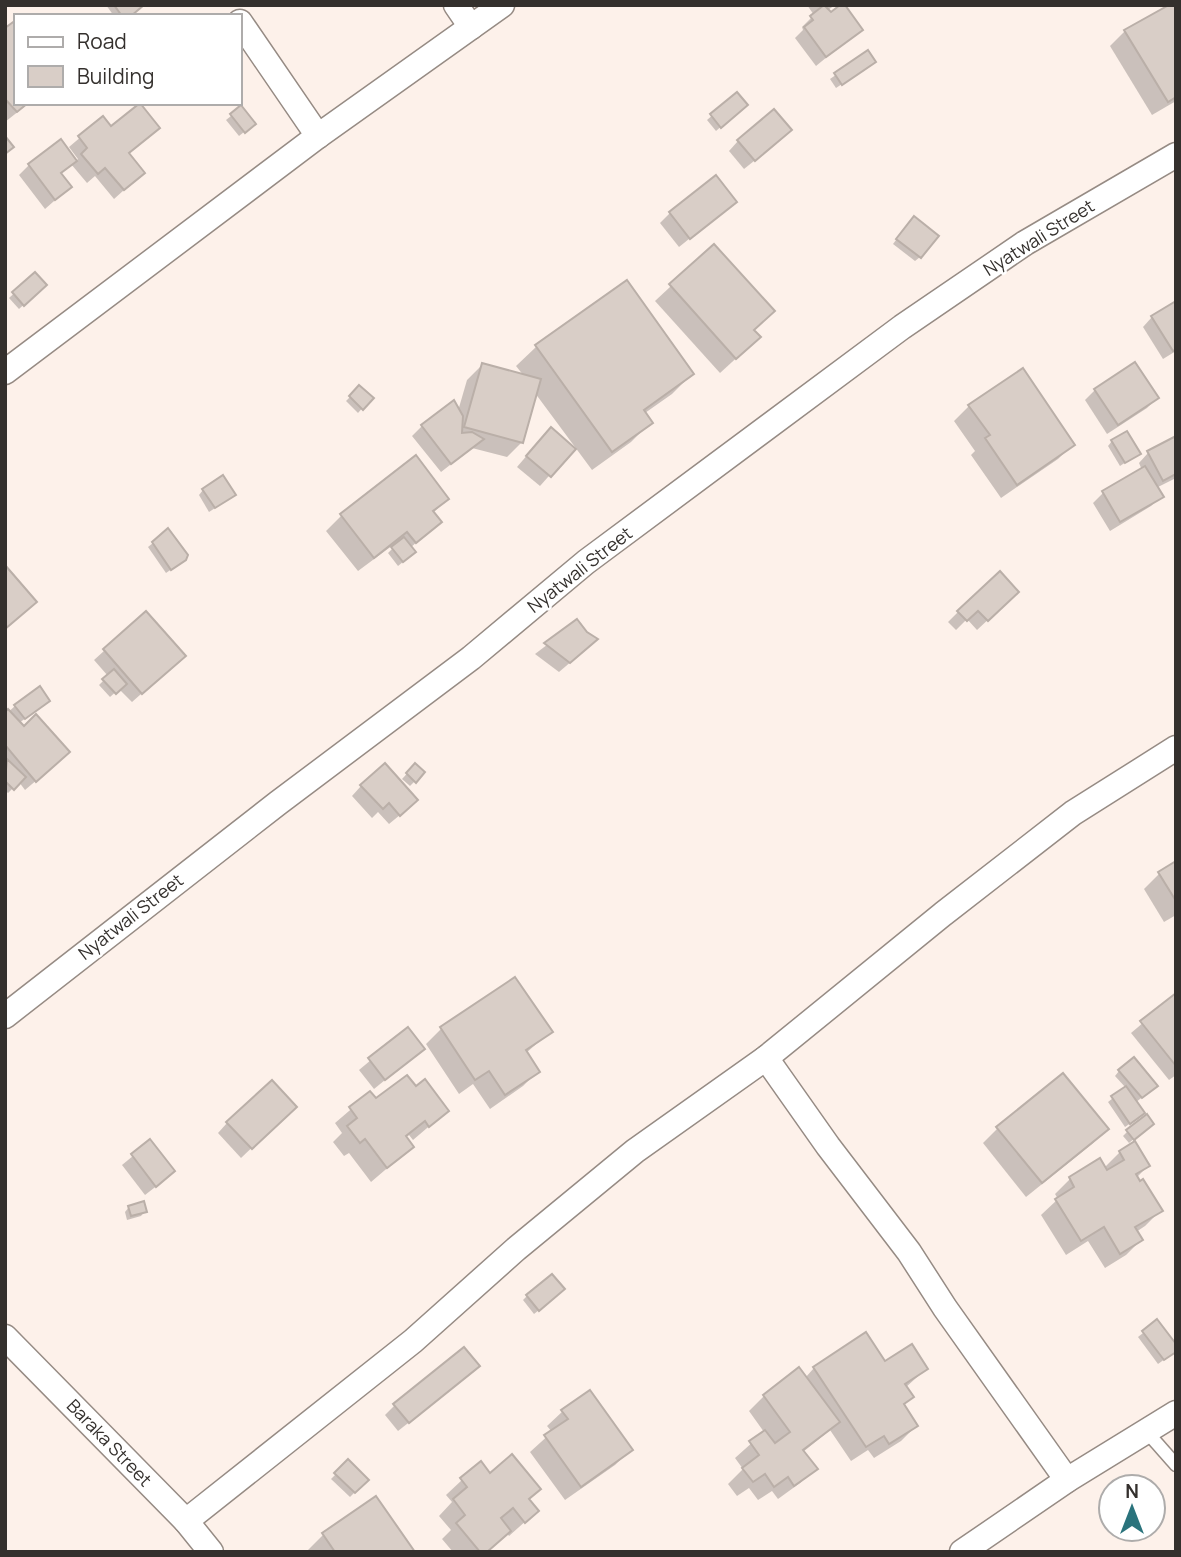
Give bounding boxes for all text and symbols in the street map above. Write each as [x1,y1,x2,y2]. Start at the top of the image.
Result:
legend [14,14,242,105]
text: Road [77,27,127,55]
text: Building [77,62,154,90]
street label: Nyatwali Street [978,193,1099,281]
street label: Nyatwali Street [522,521,637,618]
street label: Nyatwali Street [73,868,188,965]
street label: Baraka Street [62,1393,157,1491]
north arrow [1097,1473,1167,1543]
text: N [1125,1478,1139,1504]

